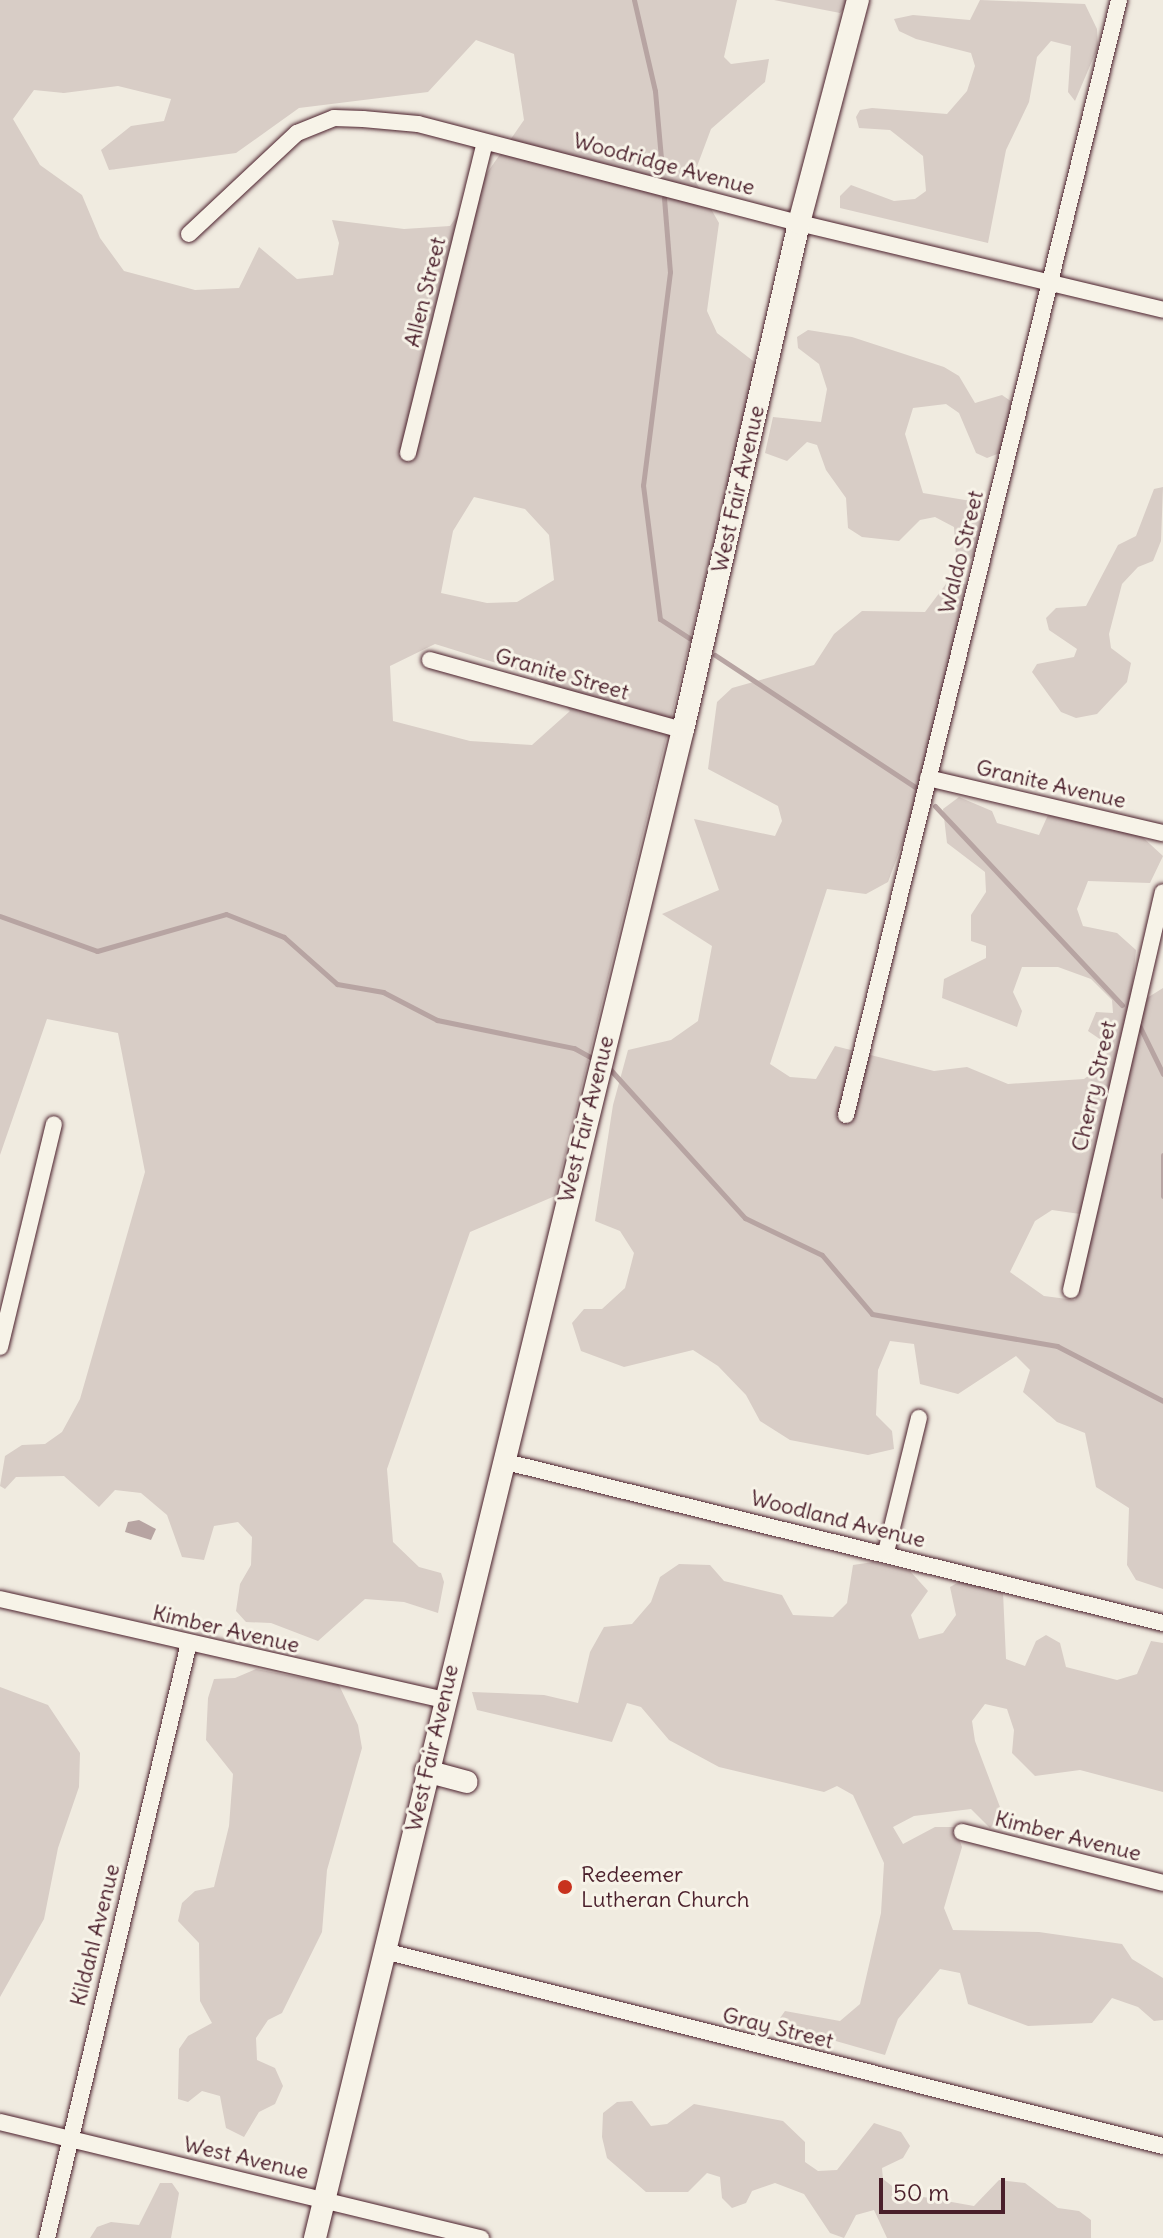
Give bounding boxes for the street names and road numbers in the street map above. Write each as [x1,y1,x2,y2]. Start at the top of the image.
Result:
street label: Woodridge Avenue [570,127,758,201]
street label: Allen Street [399,234,451,350]
street label: West Fair Avenue [706,403,770,575]
street label: Waldo Street [933,488,989,616]
street label: Granite Street [492,642,632,706]
street label: Granite Avenue [974,754,1128,814]
street label: Cherry Street [1066,1018,1122,1154]
street label: West Fair Avenue [553,1033,619,1205]
street label: Woodland Avenue [748,1485,928,1553]
street label: Kimber Avenue [150,1599,302,1659]
street label: West Fair Avenue [400,1662,464,1834]
street label: Kimber Avenue [992,1805,1144,1867]
street label: Kildahl Avenue [65,1861,125,2009]
street label: Gray Street [720,2001,836,2055]
street label: West Avenue [181,2131,311,2185]

